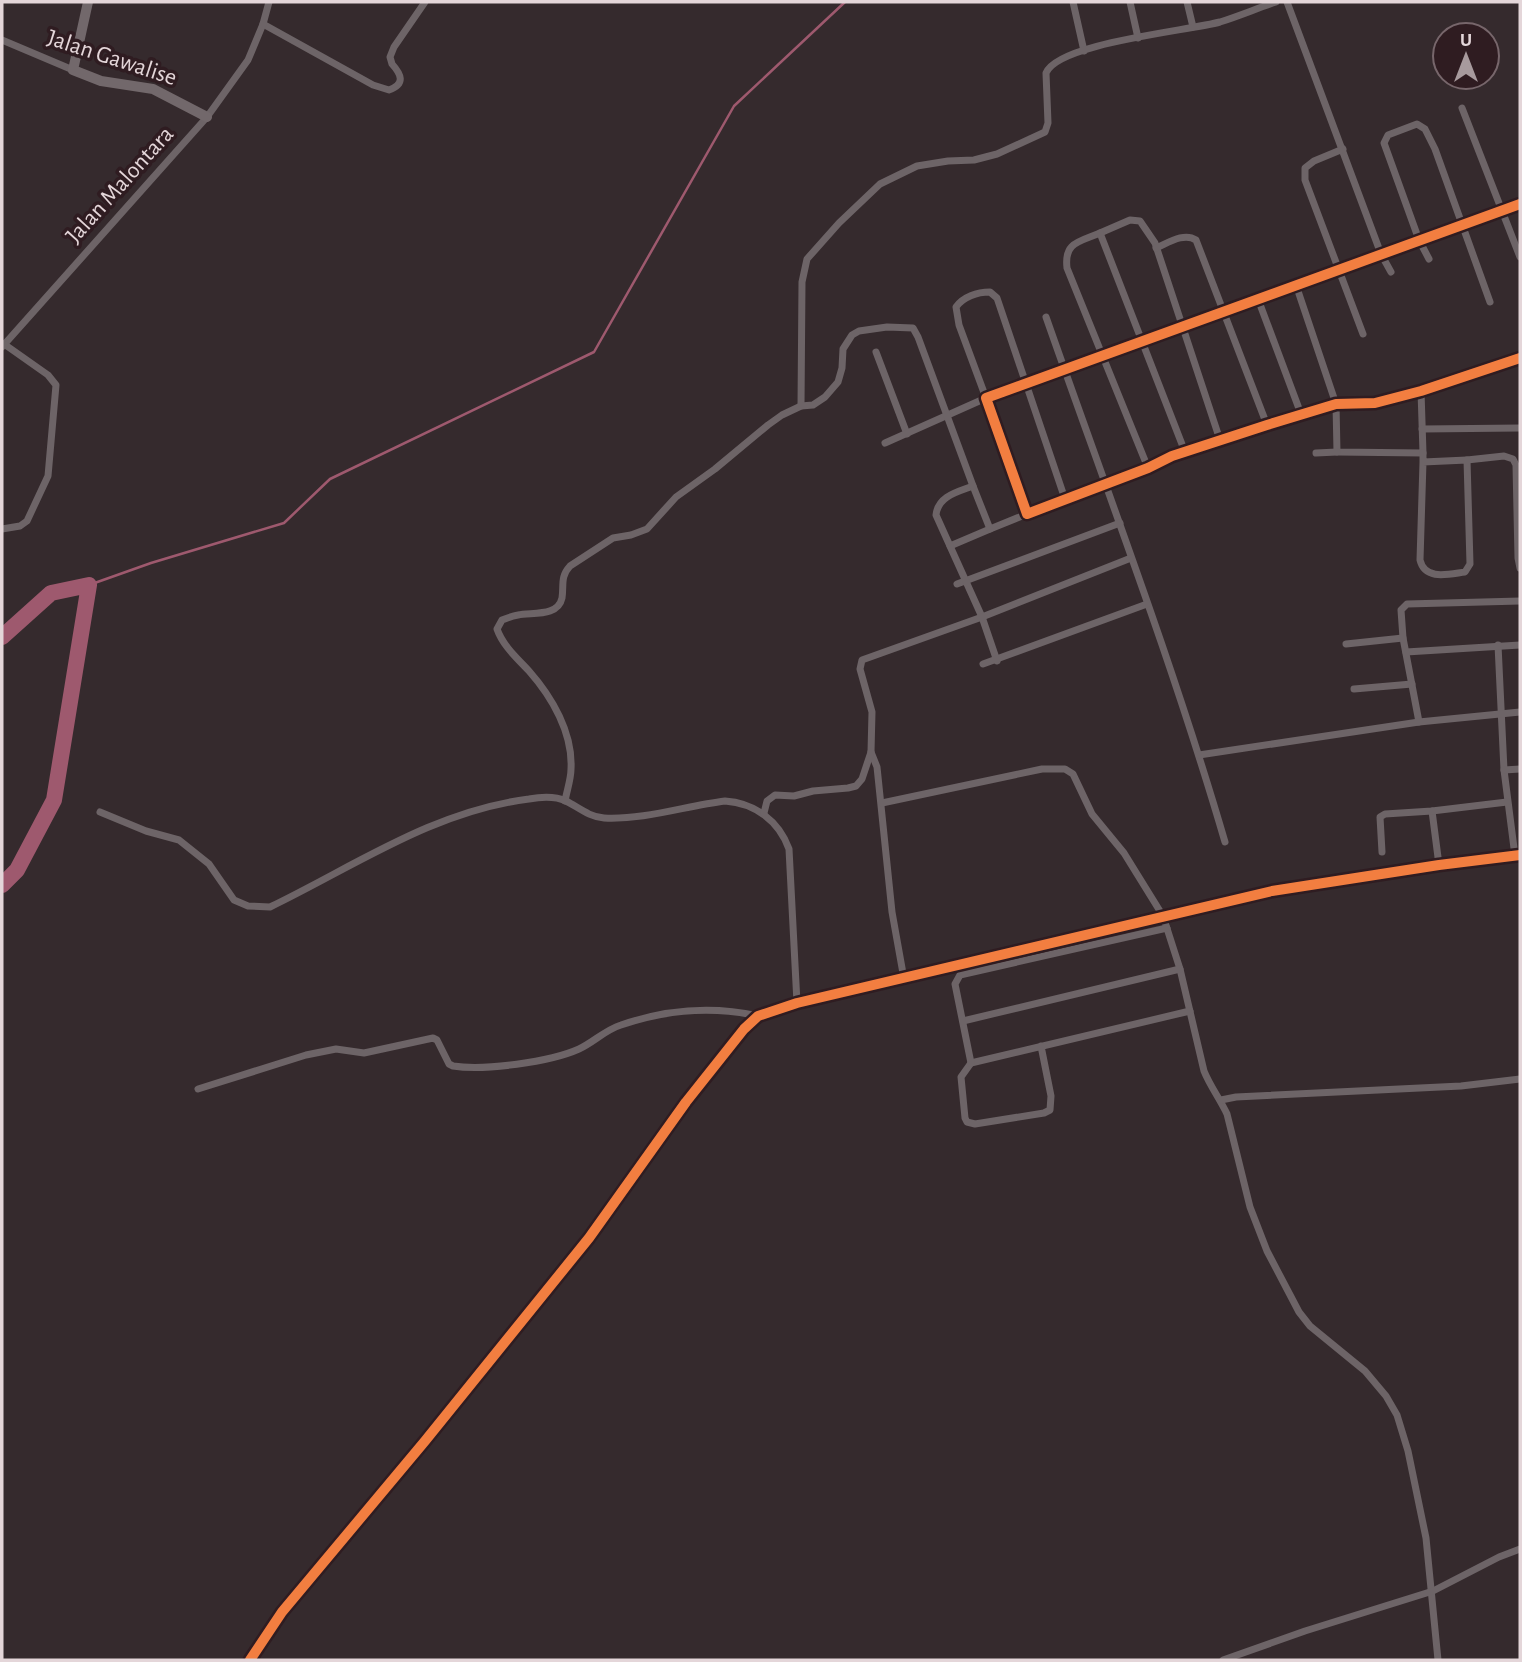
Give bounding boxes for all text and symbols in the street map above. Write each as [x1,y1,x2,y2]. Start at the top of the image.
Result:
north arrow [1431,21,1501,91]
street label: Jalan Gawalise [44,26,180,90]
text: U [1460,31,1472,50]
street label: Jalan Malontara [62,122,178,248]

